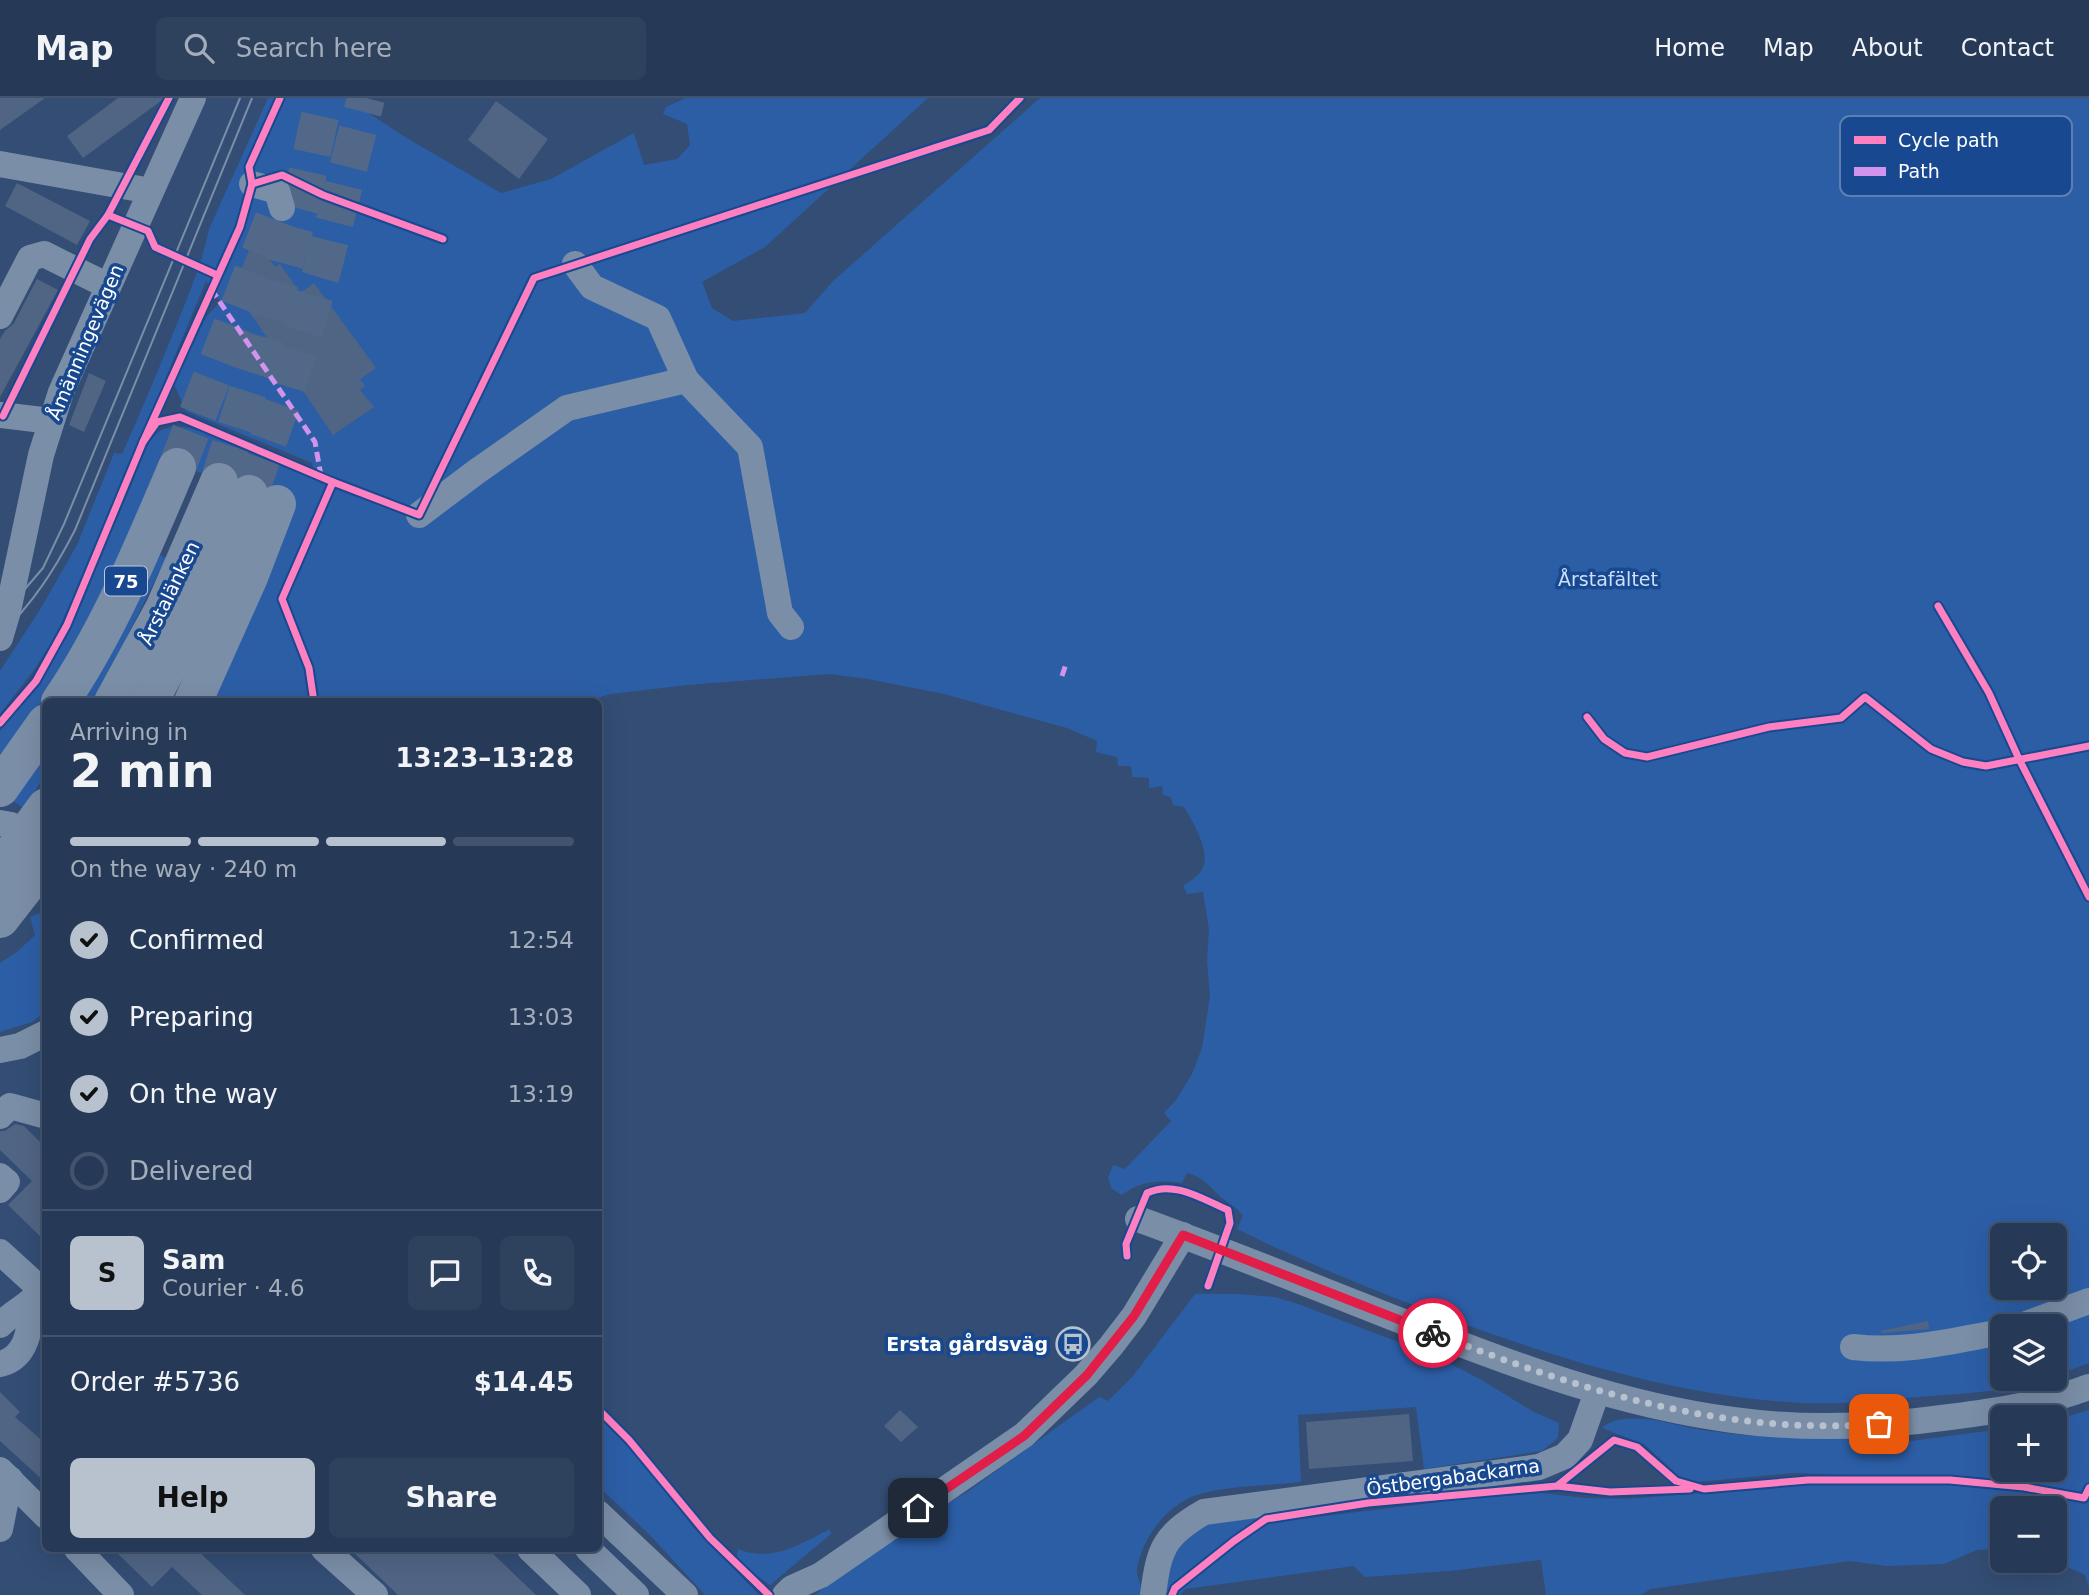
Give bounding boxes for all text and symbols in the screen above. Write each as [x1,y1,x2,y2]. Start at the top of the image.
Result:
search box [156,17,646,80]
text: Map [35,29,114,68]
icon: search [180,29,218,67]
text: Search here [236,33,392,63]
text: Home [1654,34,1725,62]
text: Map [1763,34,1814,62]
text: About [1852,34,1923,62]
text: Contact [1961,34,2054,62]
legend [1840,116,2072,196]
text: Cycle path [1898,129,1999,151]
text: Path [1898,160,1940,182]
street label: Åmänningevägen [42,261,128,423]
street label: Årstalänken [134,537,204,649]
road number: 75 [105,566,147,596]
park label: Årstafältet [1558,568,1658,590]
text: Arriving in [70,719,188,745]
text: 13:23–13:28 [395,743,574,773]
text: 2 min [70,744,214,798]
text: On the way · 240 m [70,856,297,882]
icon: check [70,921,108,959]
text: Confirmed [129,925,264,955]
text: 12:54 [508,927,574,953]
icon: check [70,998,108,1036]
text: Preparing [129,1002,254,1032]
text: 13:03 [508,1004,574,1030]
icon: check [70,1075,108,1113]
text: On the way [129,1079,278,1109]
text: 13:19 [508,1081,574,1107]
text: Delivered [129,1156,253,1186]
map controls [1990,1223,2067,1573]
button: locate [1990,1223,2067,1300]
button: chat [408,1236,482,1310]
button: phone [500,1236,574,1310]
text: Sam [162,1245,225,1275]
text: S [98,1258,116,1288]
text: Courier · 4.6 [162,1275,305,1301]
courier [1398,1298,1468,1368]
icon: bike [1414,1314,1452,1352]
button: layers [1990,1314,2067,1391]
bus stop icon: Ersta gårdsväg [1054,1325,1092,1363]
place label: Ersta gårdsväg [886,1332,1048,1355]
text: Order #5736 [70,1367,240,1397]
text: $14.45 [474,1367,574,1397]
pin [1849,1394,1909,1454]
icon: bag [1860,1405,1898,1443]
button: + [1990,1405,2067,1482]
street label: Östbergabackarna [1365,1454,1541,1500]
button: Help [70,1458,315,1538]
button: Share [329,1458,574,1538]
pin [888,1478,948,1538]
icon: home [899,1489,937,1527]
button: − [1990,1496,2067,1573]

